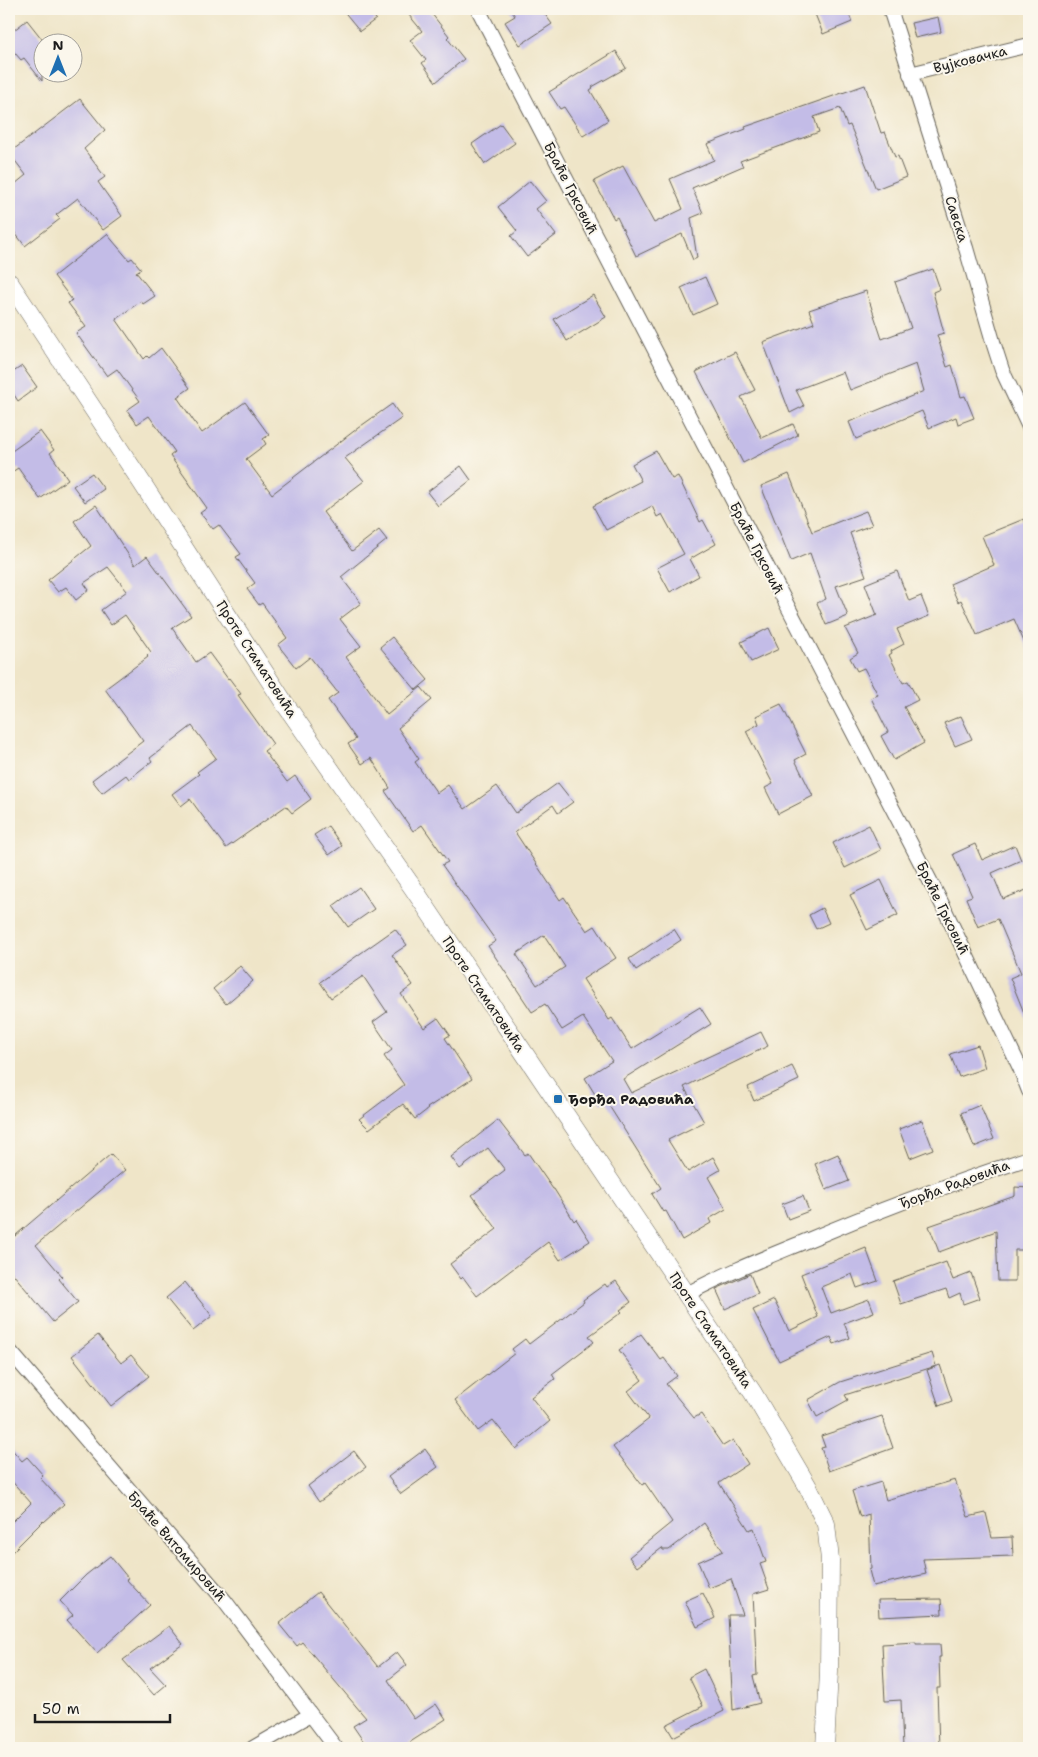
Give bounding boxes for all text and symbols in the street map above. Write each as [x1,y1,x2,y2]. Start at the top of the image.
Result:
north arrow [32,32,82,82]
text: N [52,36,64,54]
street label: Вујковачка [931,41,1009,77]
street label: Браће Грковић [540,139,602,237]
street label: Савска [941,194,973,245]
street label: Браће Грковић [726,499,788,597]
street label: Проте Стаматовића [212,597,302,721]
street label: Браће Грковић [913,858,973,958]
street label: Проте Стаматовића [438,933,530,1056]
place label: Ђорђа Радовића [568,1090,694,1108]
marker: Ђорђа Радовића [552,1093,564,1105]
street label: Ђорђа Радовића [896,1156,1012,1212]
street label: Проте Стаматовића [665,1269,757,1392]
street label: Браће Витомировић [124,1487,230,1605]
scale bar [35,1692,170,1724]
text: 50 m [42,1699,80,1719]

